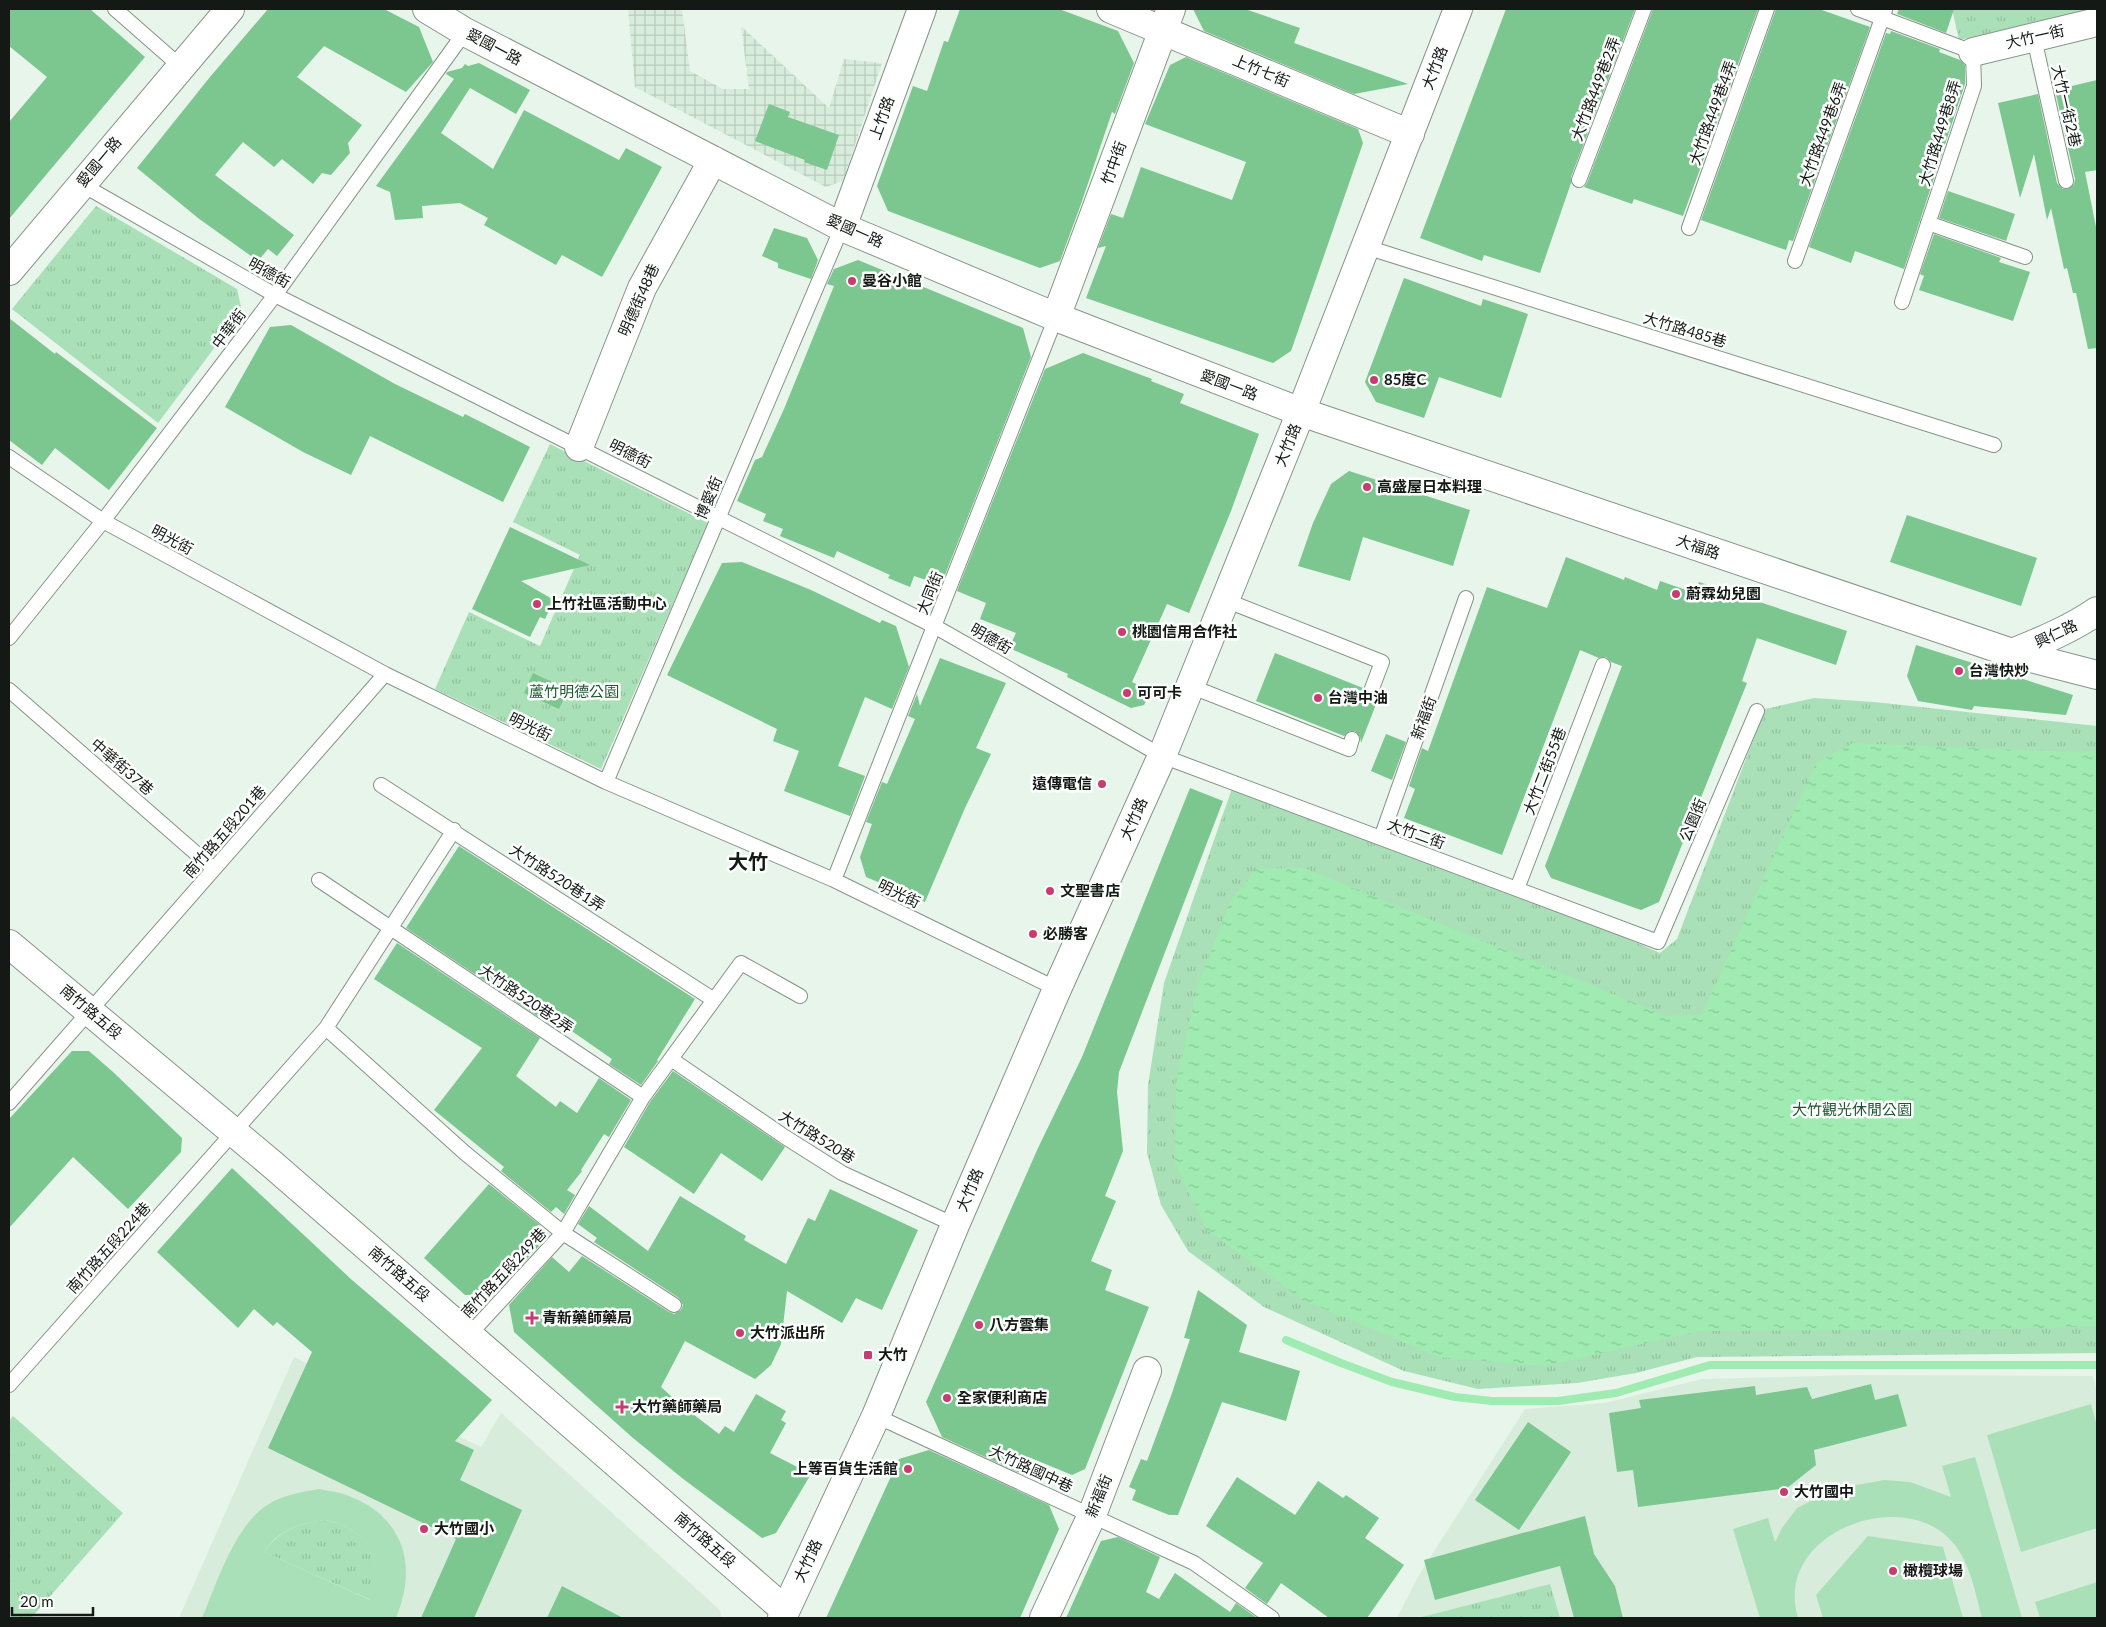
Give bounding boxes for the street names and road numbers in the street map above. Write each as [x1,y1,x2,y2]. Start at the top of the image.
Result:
street label: 大竹一街 [2004,21,2066,52]
street label: 愛國一路 [464,24,525,68]
street label: 大竹路449巷2弄 [1567,34,1623,143]
street label: 大竹路 [1418,43,1451,92]
street label: 上竹七街 [1230,50,1293,90]
street label: 大竹路449巷4弄 [1685,58,1739,167]
street label: 大竹一街2巷 [2049,63,2085,149]
street label: 大竹路449巷8弄 [1914,78,1964,188]
street label: 大竹路449巷6弄 [1795,79,1849,188]
street label: 上竹路 [865,93,897,142]
street label: 愛國一路 [72,133,124,190]
street label: 竹中街 [1097,138,1129,187]
street label: 愛國一路 [824,210,886,251]
street label: 明德街 [245,253,294,291]
street label: 明德街48巷 [614,261,662,339]
street label: 中華街 [207,305,249,352]
street label: 大竹路485巷 [1641,308,1729,350]
street label: 愛國一路 [1198,365,1261,403]
street label: 大竹路 [1270,420,1304,469]
street label: 明德街 [606,435,655,471]
street label: 博愛街 [691,473,725,522]
street label: 明光街 [148,521,197,558]
street label: 大福路 [1674,530,1723,562]
street label: 大同街 [912,568,946,617]
street label: 興仁路 [2031,615,2080,651]
street label: 明德街 [968,619,1015,657]
street label: 新福街 [1407,693,1439,742]
street label: 明光街 [506,708,555,744]
street label: 大竹二街55巷 [1519,724,1569,817]
street label: 中華街37巷 [88,734,158,798]
street label: 南竹路五段201巷 [179,782,269,881]
street label: 大竹路 [1116,794,1150,843]
street label: 公園街 [1675,795,1709,844]
street label: 大竹二街 [1385,814,1448,852]
street label: 大竹路520巷1弄 [507,840,608,915]
street label: 明光街 [875,875,924,911]
street label: 大竹路520巷2弄 [476,960,577,1036]
street label: 南竹路五段 [57,980,126,1042]
street label: 大竹路520巷 [776,1106,859,1167]
street label: 大竹路 [952,1165,986,1214]
street label: 南竹路五段224巷 [63,1198,154,1296]
street label: 南竹路五段249巷 [457,1224,549,1321]
street label: 南竹路五段 [365,1242,434,1305]
street label: 大竹路國中巷 [987,1441,1076,1495]
street label: 新福街 [1081,1471,1115,1520]
street label: 南竹路五段 [671,1508,740,1571]
street label: 大竹路 [789,1536,825,1585]

